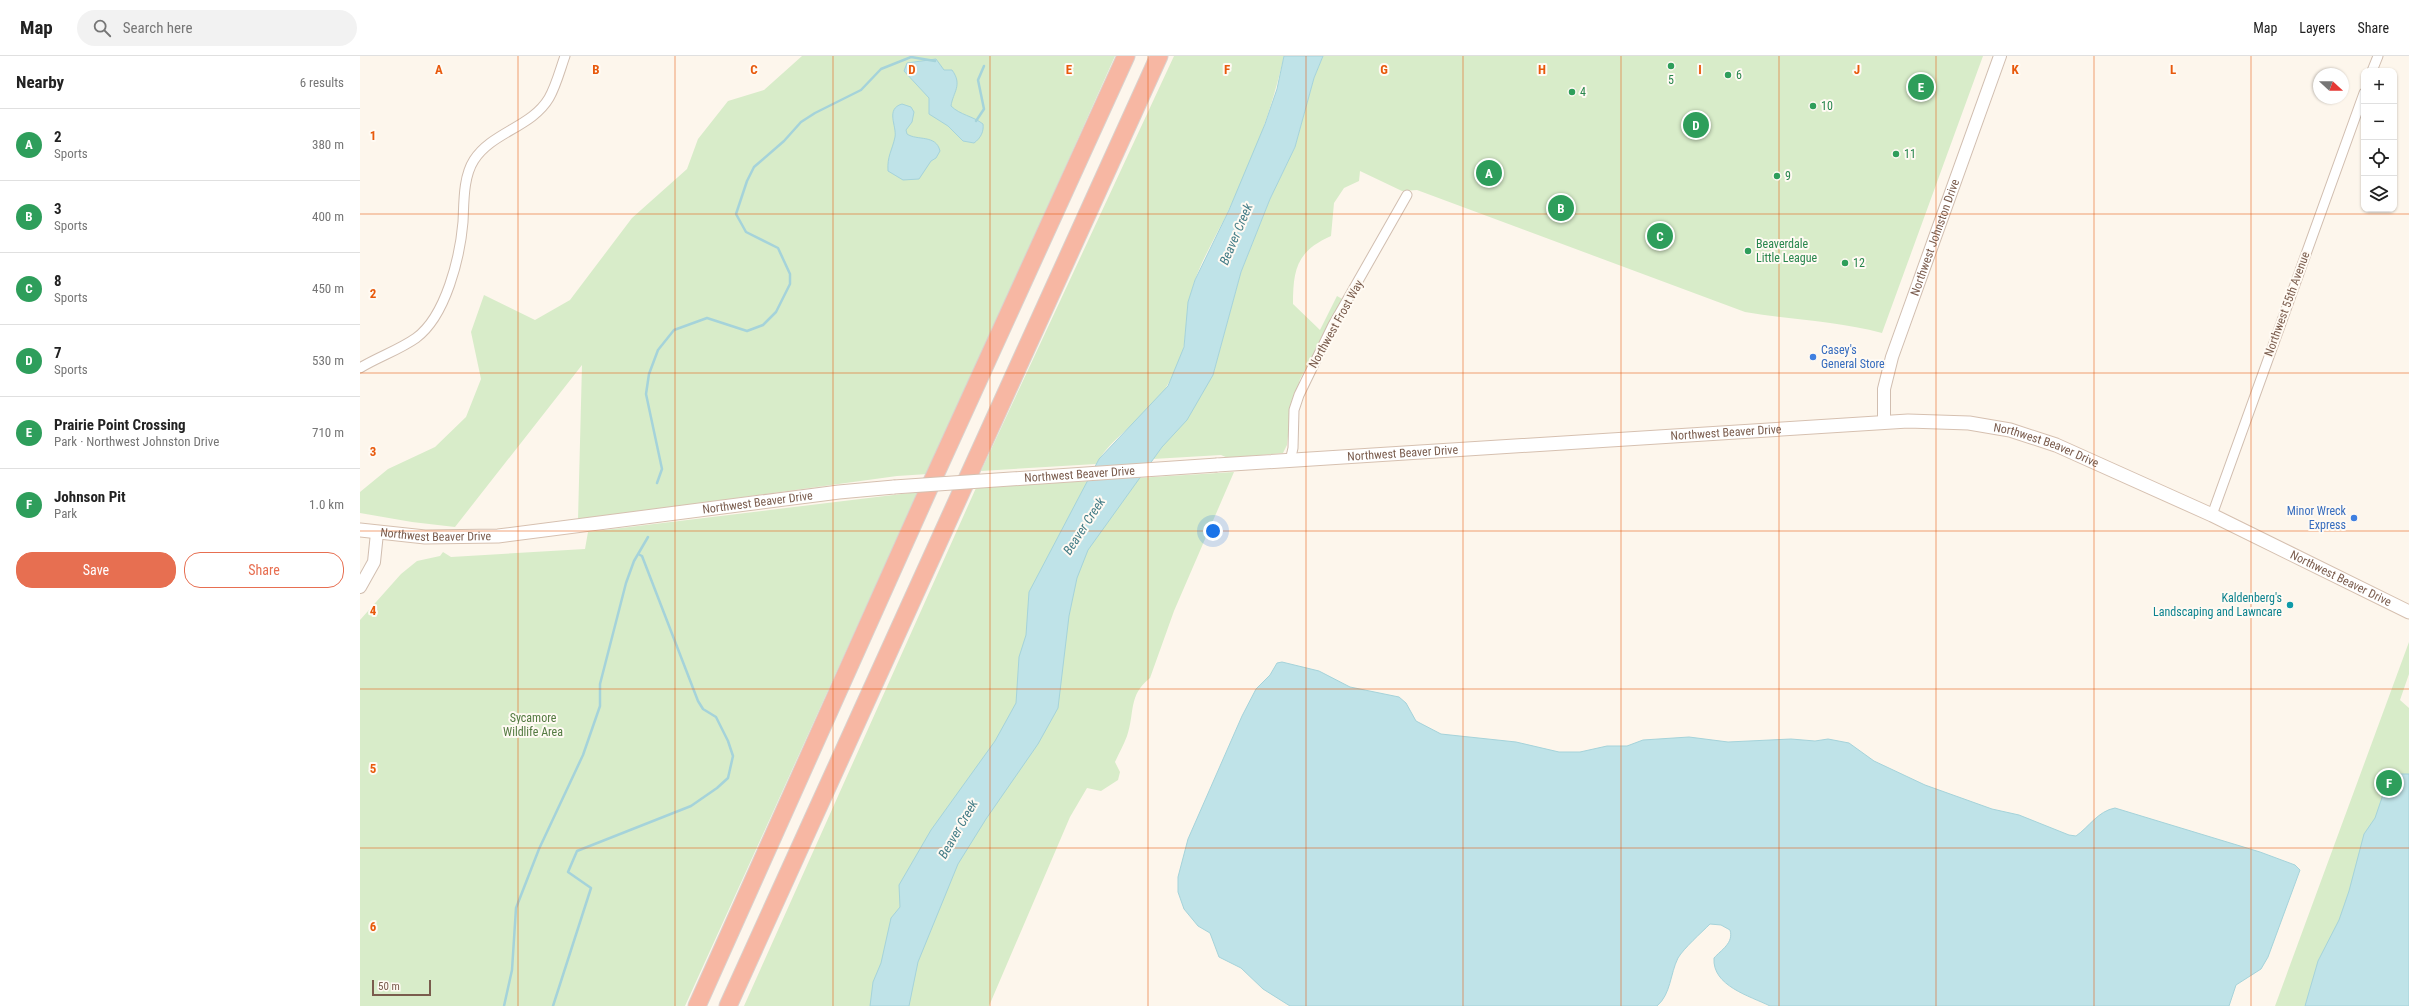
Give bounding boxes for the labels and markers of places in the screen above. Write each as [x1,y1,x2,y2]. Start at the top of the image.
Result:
marker: 5 [1666,61,1676,71]
place label: 6 [1736,68,1742,82]
marker: 6 [1723,70,1733,80]
pin: E [1908,72,1934,102]
place label: 5 [1668,73,1674,87]
place label: 4 [1580,85,1586,99]
marker: 4 [1567,87,1577,97]
place label: 10 [1821,99,1833,113]
marker: 10 [1808,101,1818,111]
pin: D [1683,110,1709,140]
place label: 11 [1904,147,1916,161]
marker: 11 [1891,149,1901,159]
pin: A [1476,158,1502,188]
place label: 9 [1785,169,1791,183]
marker: 9 [1772,171,1782,181]
pin: B [1548,193,1574,223]
pin: C [1647,221,1673,251]
place label: Beaverdale Little League [1756,237,1817,265]
marker: Beaverdale Little League [1743,246,1753,256]
place label: 12 [1853,256,1865,270]
marker: 12 [1840,258,1850,268]
place label: Casey's General Store [1821,343,1885,371]
marker: Casey's General Store [1808,352,1818,362]
place label: Minor Wreck Express [2287,504,2347,532]
marker: Minor Wreck Express [2349,513,2359,523]
place label: Kaldenberg's Landscaping and Lawncare [2153,591,2282,619]
marker: Kaldenberg's Landscaping and Lawncare [2285,600,2295,610]
pin: F [2376,768,2402,798]

